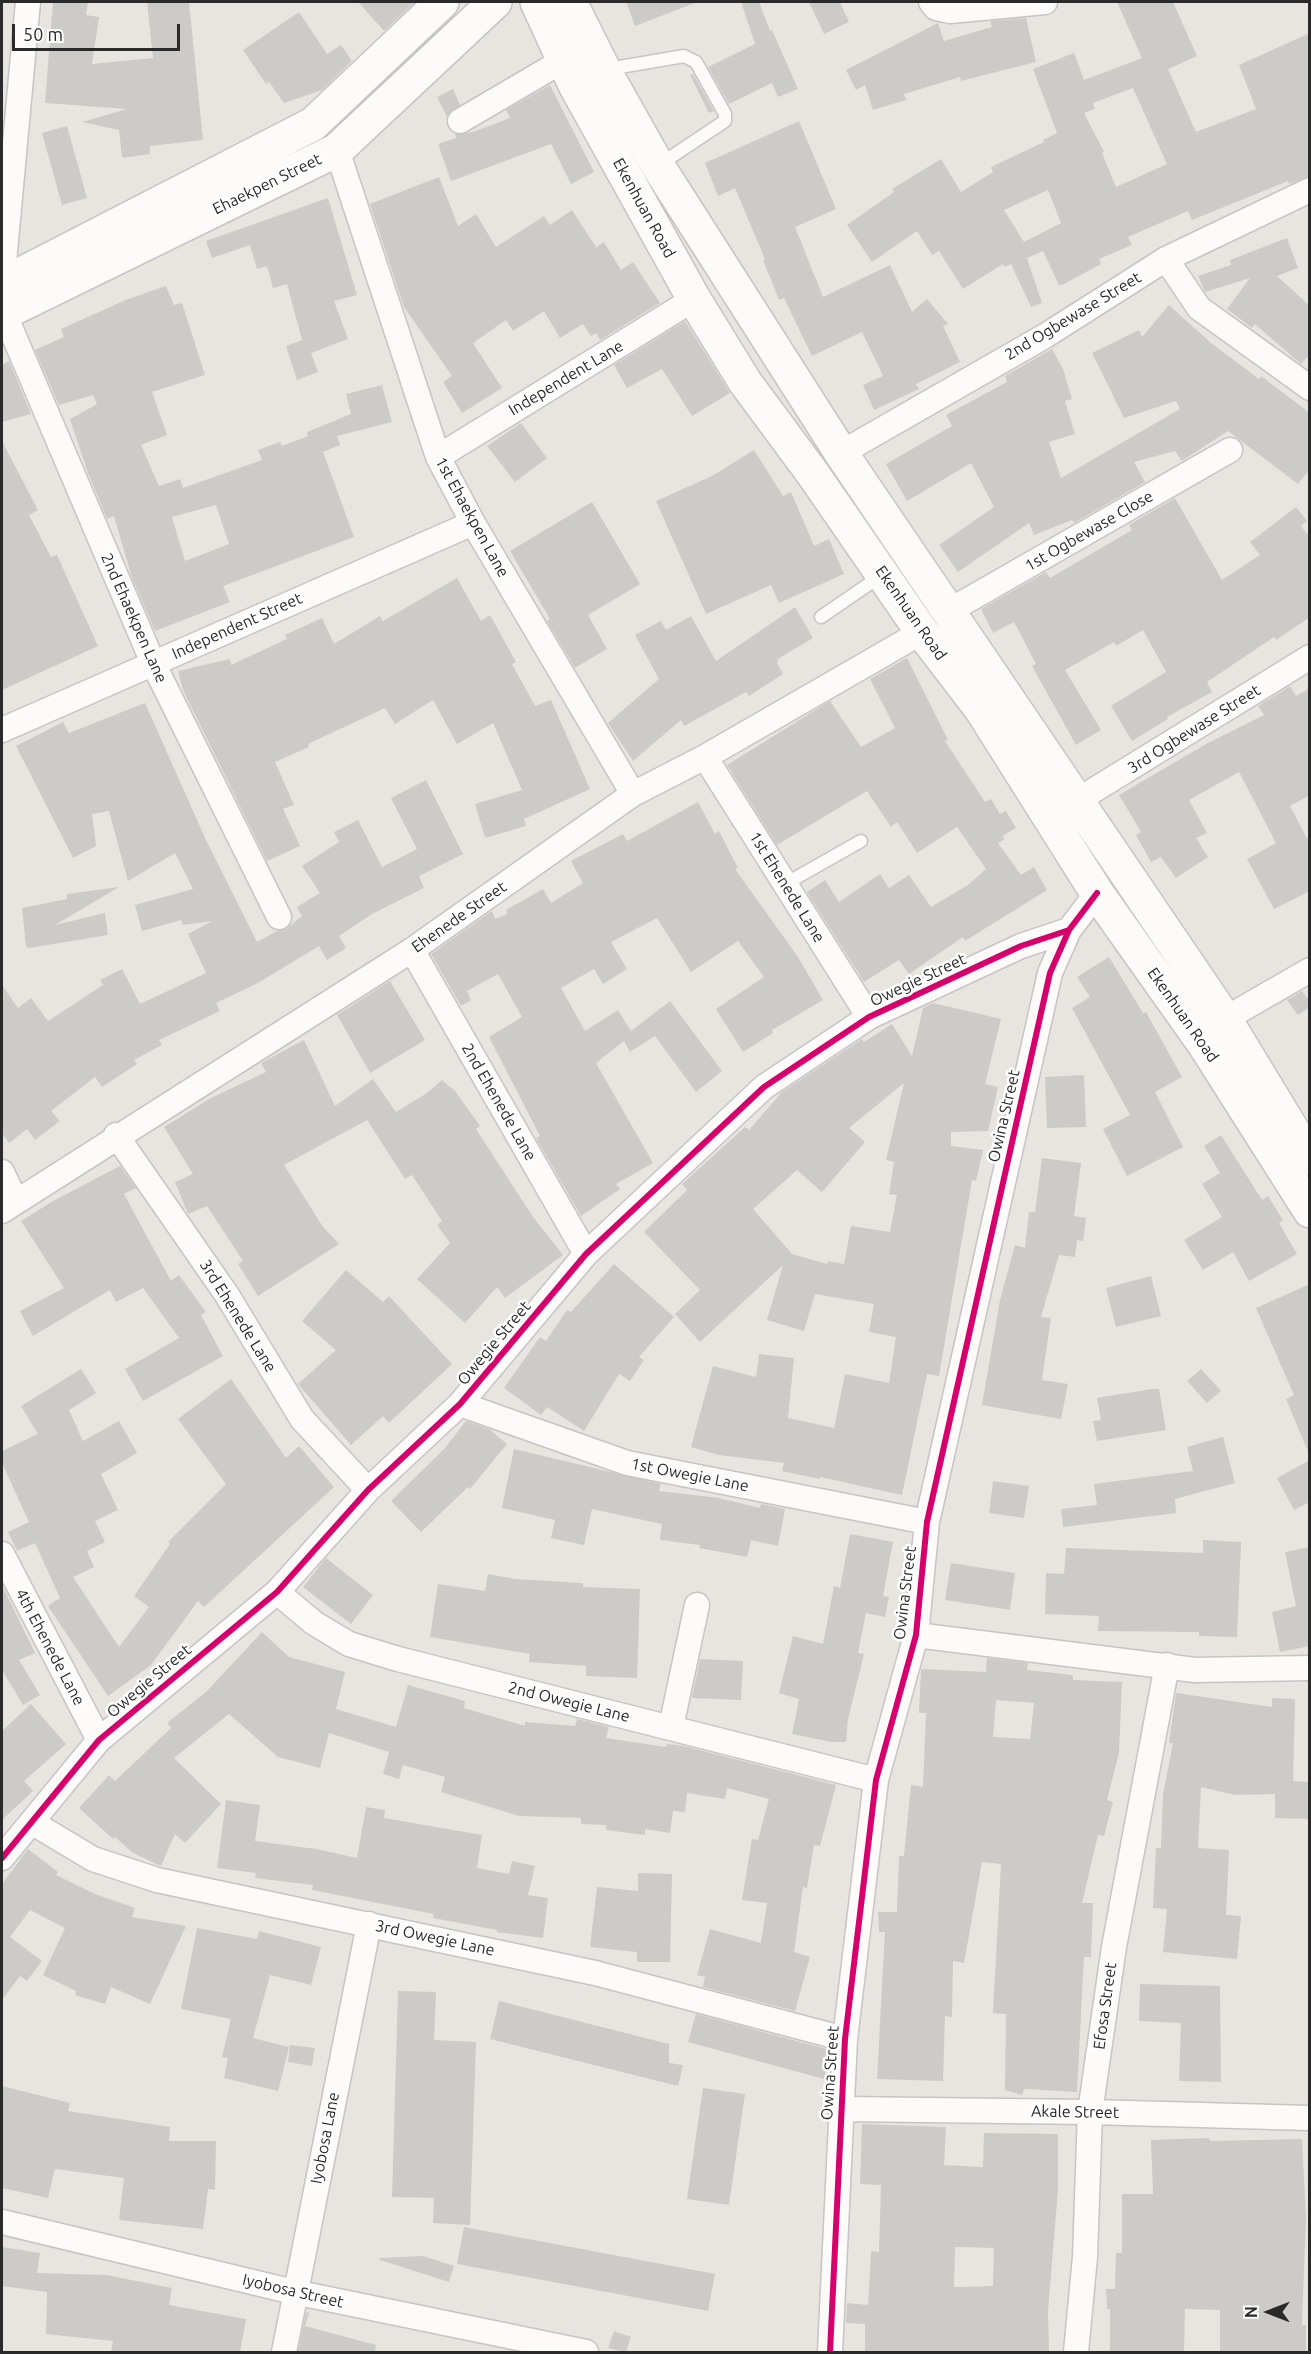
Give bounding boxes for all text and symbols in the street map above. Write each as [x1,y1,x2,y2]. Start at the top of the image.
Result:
scale bar [15,12,183,50]
text: 50 m [23,24,63,44]
street label: Ehaekpen Street [209,149,325,219]
street label: Ekenhuan Road [609,155,679,261]
street label: 2nd Ogbewase Street [1001,268,1145,364]
street label: Independent Lane [505,336,627,420]
street label: 1st Ehaekpen Lane [431,454,513,580]
street label: 1st Ogbewase Close [1021,486,1157,576]
street label: 2nd Ehaekpen Lane [97,550,171,686]
street label: Ekenhuan Road [871,562,951,664]
street label: Independent Street [169,589,305,663]
street label: 3rd Ogbewase Street [1124,680,1264,778]
street label: 1st Ehenede Lane [745,828,829,946]
street label: Ehenede Street [408,877,510,957]
street label: Owegie Street [867,949,969,1011]
street label: Ekenhuan Road [1143,964,1223,1066]
street label: 2nd Ehenede Lane [458,1040,540,1164]
street label: Owina Street [984,1068,1024,1164]
street label: 3rd Ehenede Lane [196,1256,280,1376]
street label: Owegie Street [453,1297,535,1389]
street label: 1st Owegie Lane [630,1454,750,1496]
street label: Owina Street [890,1545,920,1641]
street label: 4th Ehenede Lane [11,1585,89,1709]
street label: Owegie Street [103,1640,195,1722]
street label: 2nd Owegie Lane [506,1678,632,1726]
street label: 3rd Owegie Lane [373,1916,497,1960]
street label: Efosa Street [1089,1961,1121,2051]
street label: Owina Street [817,2025,843,2121]
street label: Iyobosa Lane [307,2091,343,2185]
street label: Akale Street [1031,2102,1119,2122]
street label: Iyobosa Street [240,2270,346,2312]
north arrow [1239,2282,1299,2342]
text: N [1242,2306,1260,2318]

